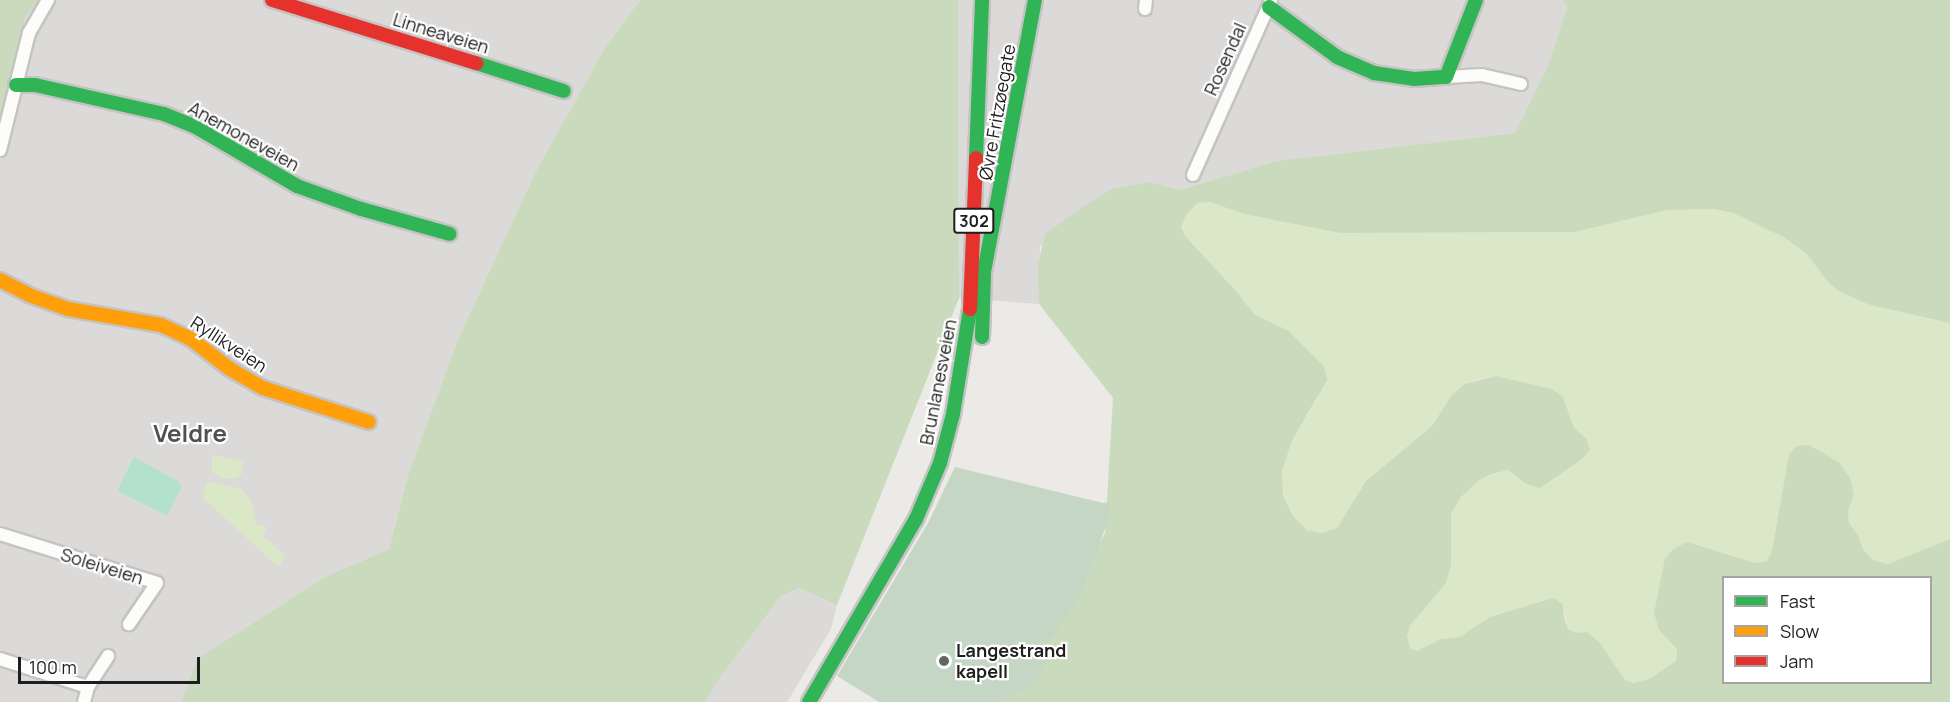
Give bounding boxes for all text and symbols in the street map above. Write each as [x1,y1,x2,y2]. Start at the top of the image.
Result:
street label: Linneaveien [390,8,492,58]
street label: Rosendal [1199,19,1251,99]
street label: Øvre Fritzøegate [974,42,1020,182]
street label: Anemoneveien [185,97,303,175]
road number: 302 [953,208,995,234]
street label: Ryllikveien [187,311,271,377]
street label: Brunlanesveien [915,317,961,447]
district label: Veldre [153,419,227,447]
street label: Soleiveien [58,543,146,589]
legend [1722,576,1932,684]
text: Fast [1780,589,1815,613]
text: Slow [1780,619,1819,643]
place label: Langestrand kapell [956,640,1066,682]
scale bar [21,645,202,683]
text: Jam [1780,649,1814,673]
marker: Langestrand kapell [937,654,951,668]
text: 100 m [29,655,77,679]

